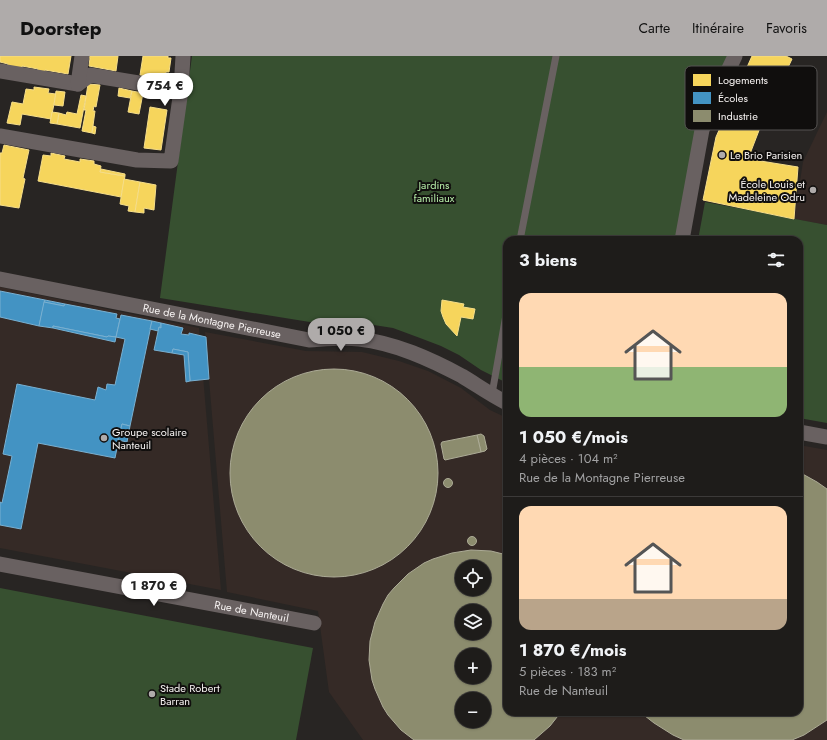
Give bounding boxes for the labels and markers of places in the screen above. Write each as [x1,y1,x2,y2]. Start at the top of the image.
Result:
pin: 754 € [137,73,193,107]
place label: Le Brio Parisien [730,147,802,163]
marker: Le Brio Parisien [717,150,727,160]
place label: École Louis et Madeleine Odru [729,176,805,205]
marker: École Louis et Madeleine Odru [808,185,818,195]
pin: 1 050 € [304,318,378,352]
place label: Groupe scolaire Nanteuil [112,424,187,453]
marker: Groupe scolaire Nanteuil [99,433,109,443]
pin: 1 870 € [117,573,191,607]
place label: Stade Robert Barran [160,680,220,709]
marker: Stade Robert Barran [147,689,157,699]

